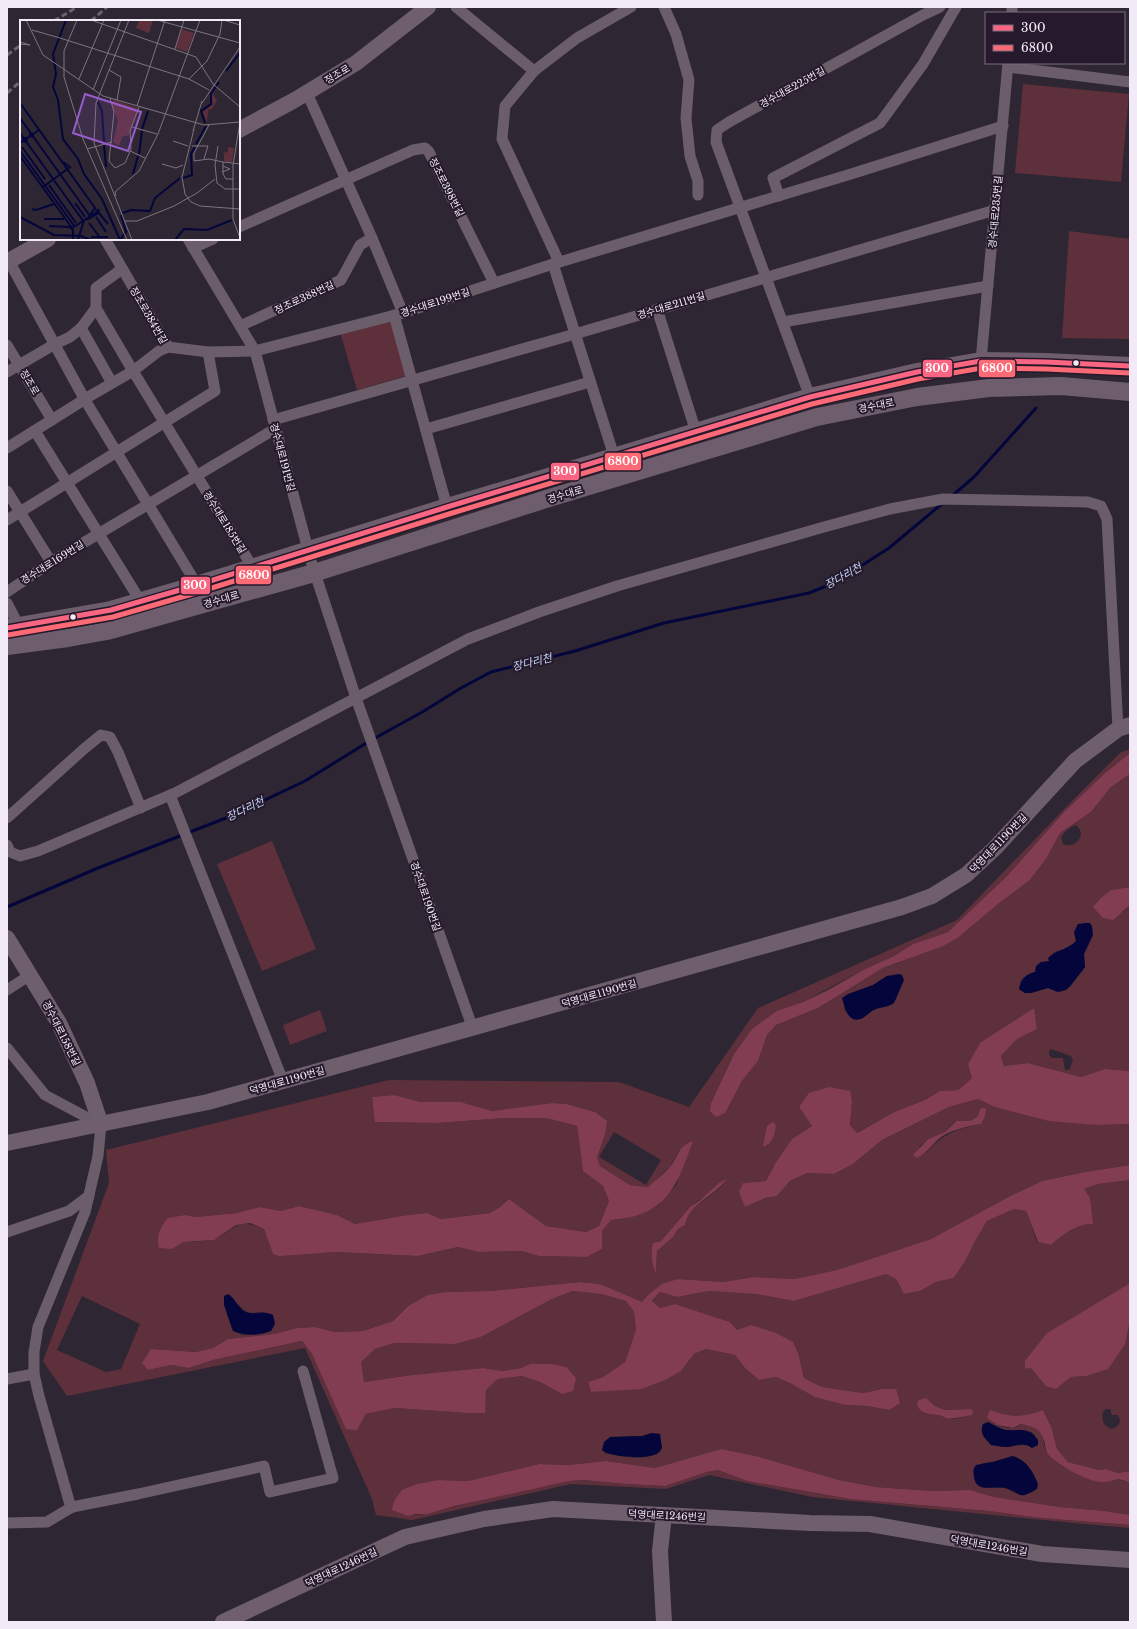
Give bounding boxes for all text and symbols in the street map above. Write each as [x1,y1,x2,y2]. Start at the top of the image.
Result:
legend [985,12,1125,64]
inset map [20,20,240,240]
text: 300 [1021,20,1046,35]
text: 6800 [1021,40,1053,55]
street label: 정조로 [322,62,352,87]
street label: 경수대로225번길 [757,64,827,111]
street label: 정조로398번길 [426,155,467,219]
street label: 경수대로235번길 [986,175,1005,249]
street label: 정조로388번길 [272,278,336,317]
street label: 정조로384번길 [127,284,170,346]
street label: 경수대로199번길 [399,285,472,320]
street label: 경수대로211번길 [636,289,707,322]
unlabelled marker [1071,358,1081,368]
line badge: 300 [922,359,953,378]
line badge: 6800 [978,359,1016,378]
text: 300 [925,361,949,375]
text: 6800 [981,361,1013,375]
street label: 정조로 [17,367,42,397]
street label: 경수대로 [857,396,895,415]
street label: 경수대로191번길 [267,421,298,493]
line badge: 6800 [604,452,642,471]
text: 6800 [607,454,639,468]
line badge: 300 [550,462,580,481]
text: 300 [553,464,577,478]
street label: 경수대로 [546,483,585,506]
street label: 경수대로185번길 [200,489,249,556]
street label: 경수대로169번길 [18,538,86,587]
water label: 장다리천 [822,559,866,592]
line badge: 6800 [235,565,272,585]
text: 6800 [238,568,270,582]
line badge: 300 [180,576,211,595]
text: 300 [183,578,207,592]
street label: 경수대로 [202,588,241,611]
unlabelled marker [68,612,78,622]
water label: 장다리천 [511,650,555,674]
water label: 장다리천 [224,793,268,824]
street label: 덕영대로1190번길 [967,811,1030,876]
street label: 경수대로190번길 [407,859,444,933]
street label: 덕영대로1190번길 [560,977,638,1010]
street label: 경수대로158번길 [40,998,84,1068]
street label: 덕영대로1190번길 [248,1064,326,1097]
street label: 덕영대로1246번길 [628,1507,706,1524]
street label: 덕영대로1246번길 [949,1532,1029,1559]
street label: 덕영대로1246번길 [303,1545,379,1590]

